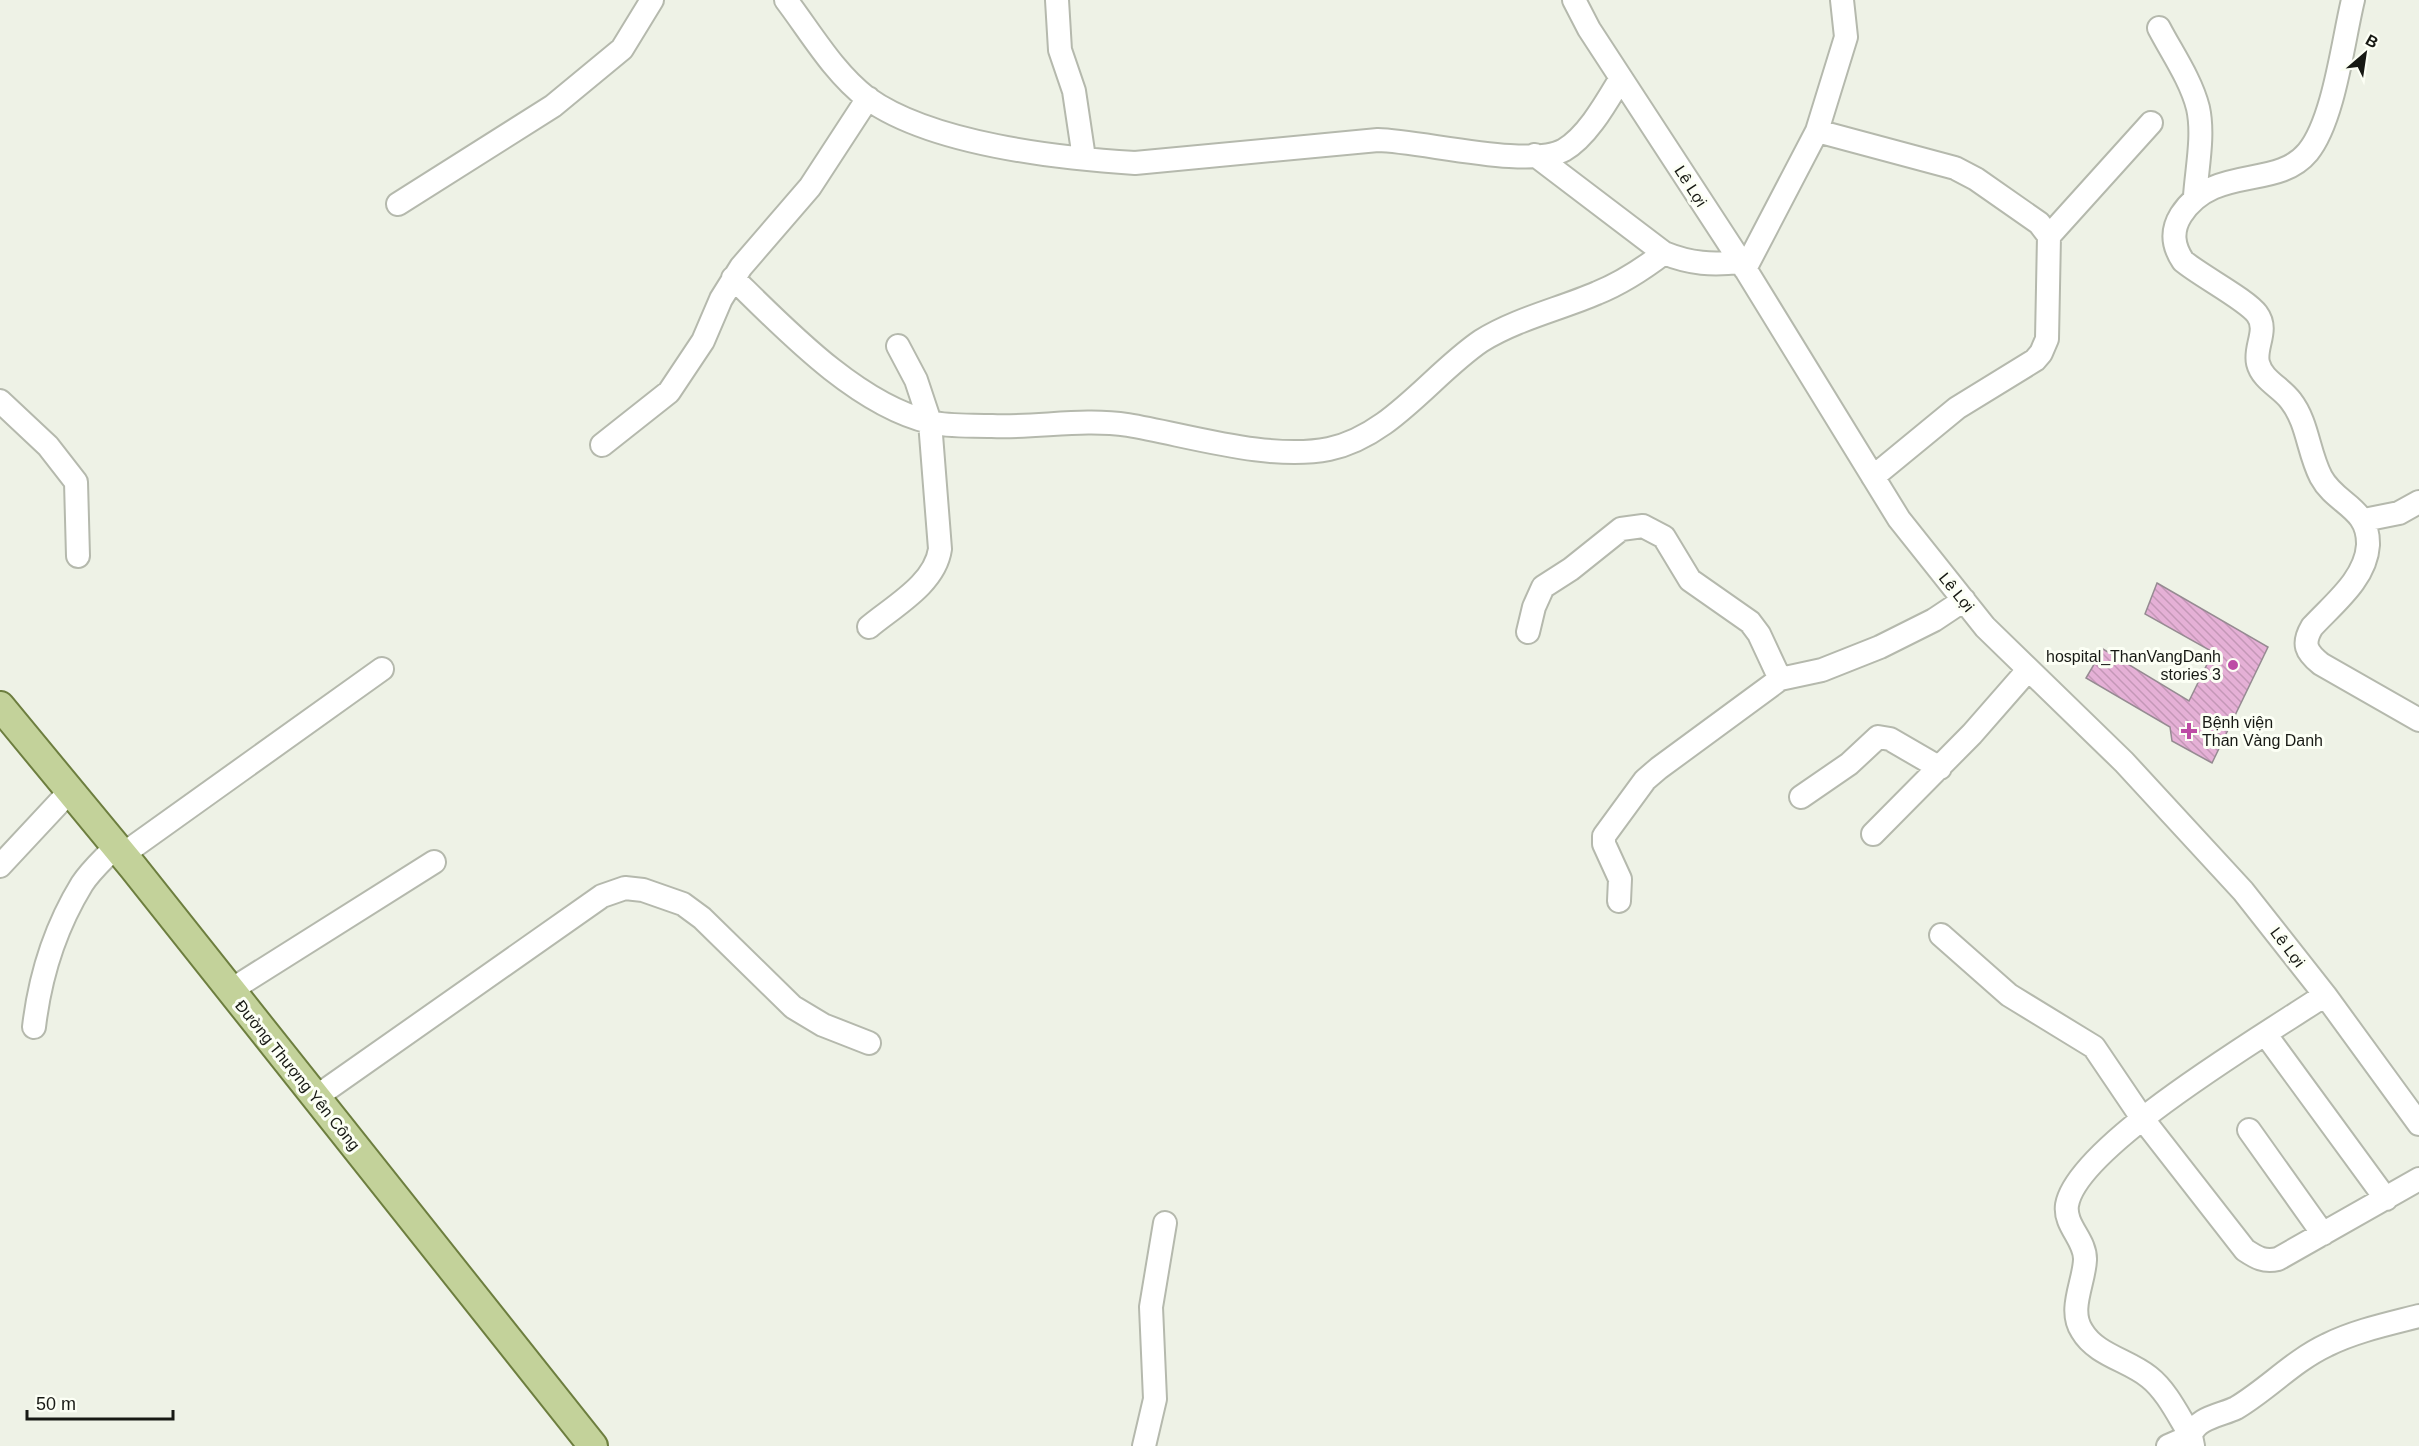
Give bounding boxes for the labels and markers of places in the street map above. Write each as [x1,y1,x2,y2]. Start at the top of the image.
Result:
place label: hospital_ThanVangDanh stories 3 [2046,648,2221,683]
marker: hospital_ThanVangDanh stories 3 [2226,658,2240,672]
place label: Bệnh viện Than Vàng Danh [2202,714,2323,749]
marker: Bệnh viện Than Vàng Danh [2180,722,2198,740]

